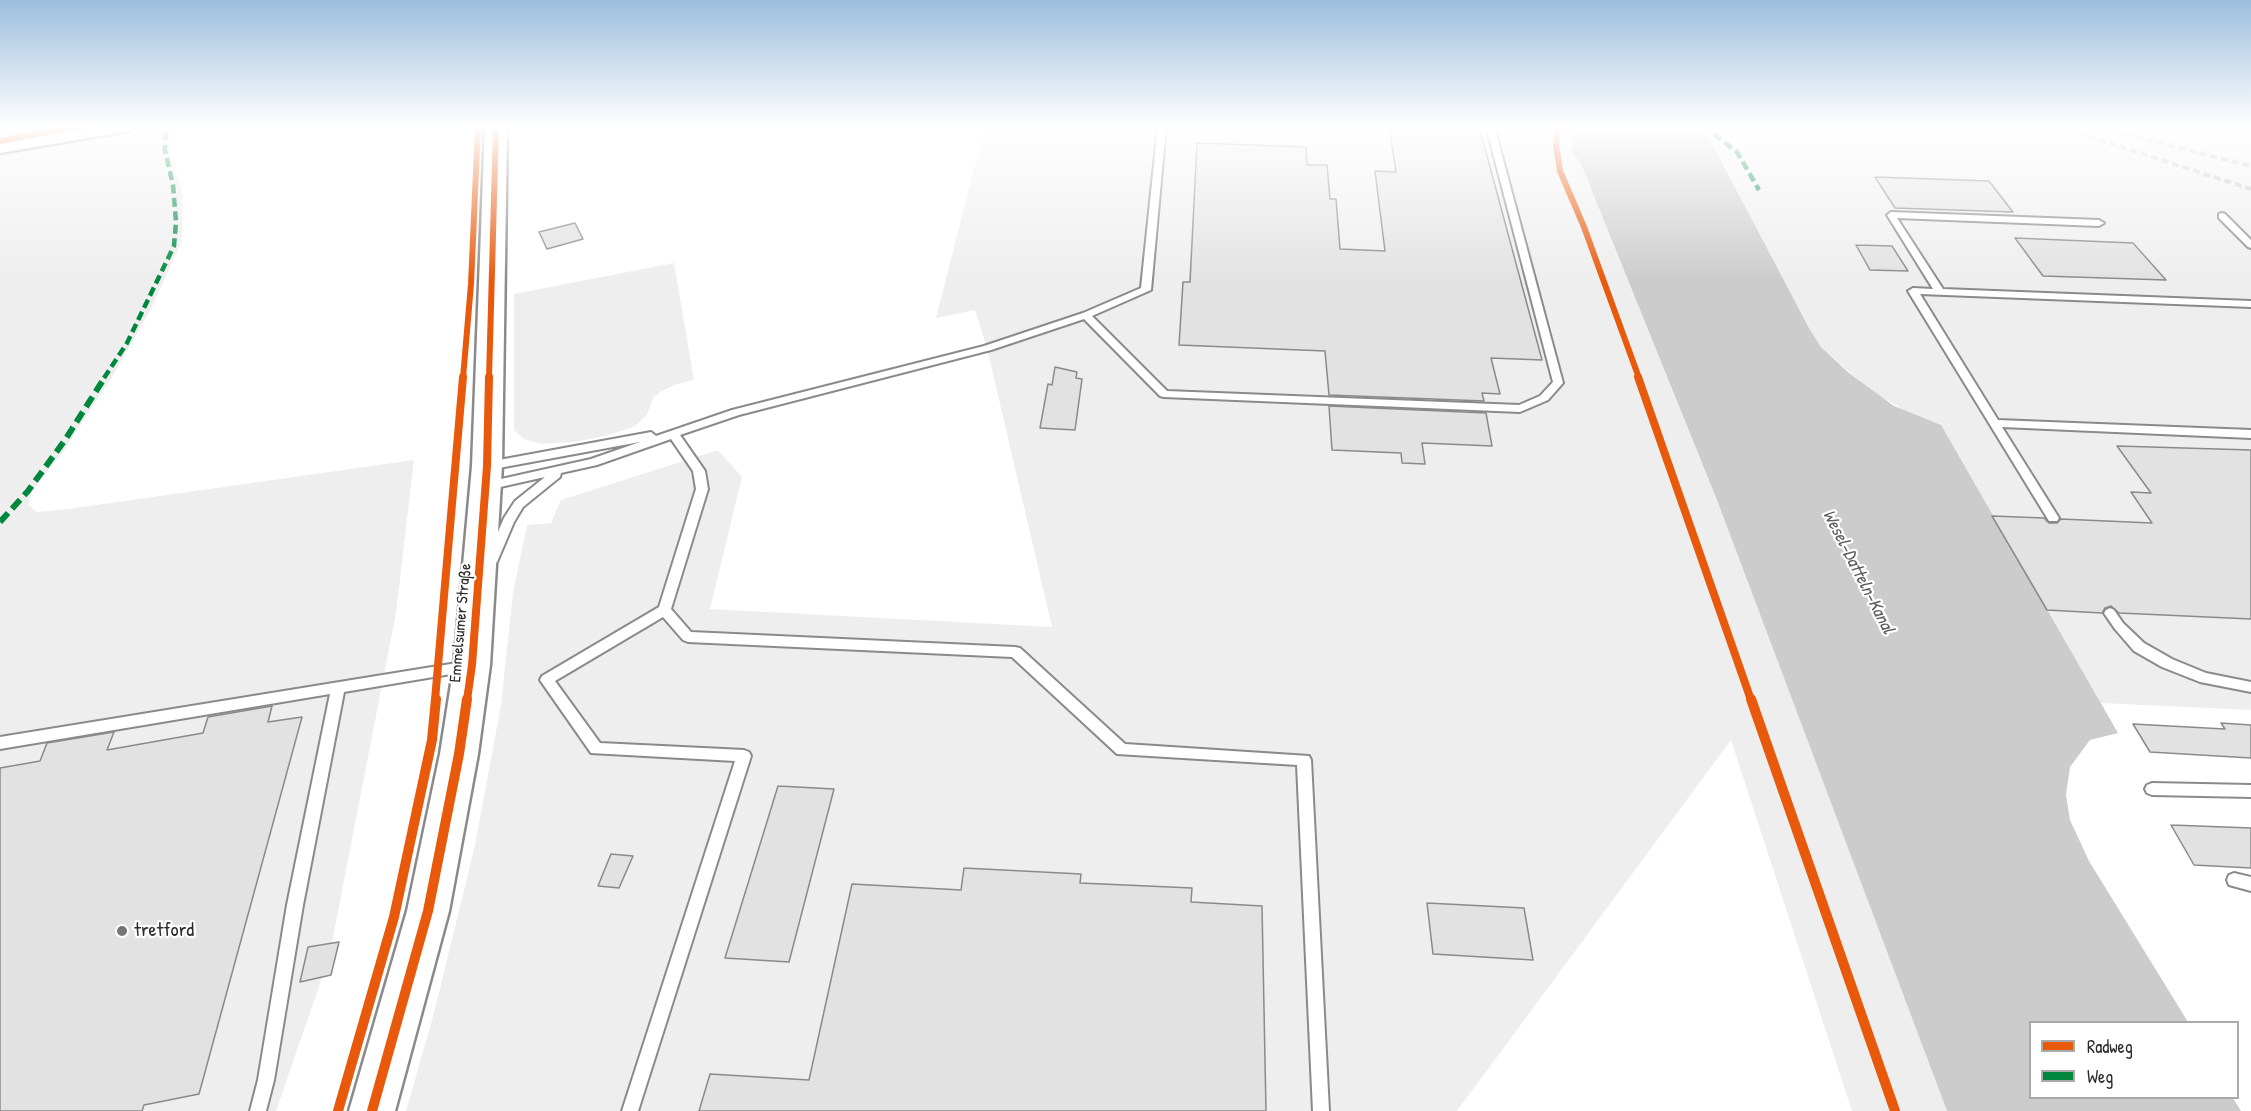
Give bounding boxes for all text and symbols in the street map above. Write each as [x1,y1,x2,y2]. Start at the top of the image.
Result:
water label: Wesel-Datteln-Kanal [1817,506,1899,638]
street label: Emmelsumer Straße [446,563,476,683]
place label: tretford [134,919,194,943]
marker: tretford [115,924,129,938]
legend [2029,1021,2239,1099]
text: Radweg [2087,1034,2133,1059]
text: Weg [2087,1064,2113,1089]

